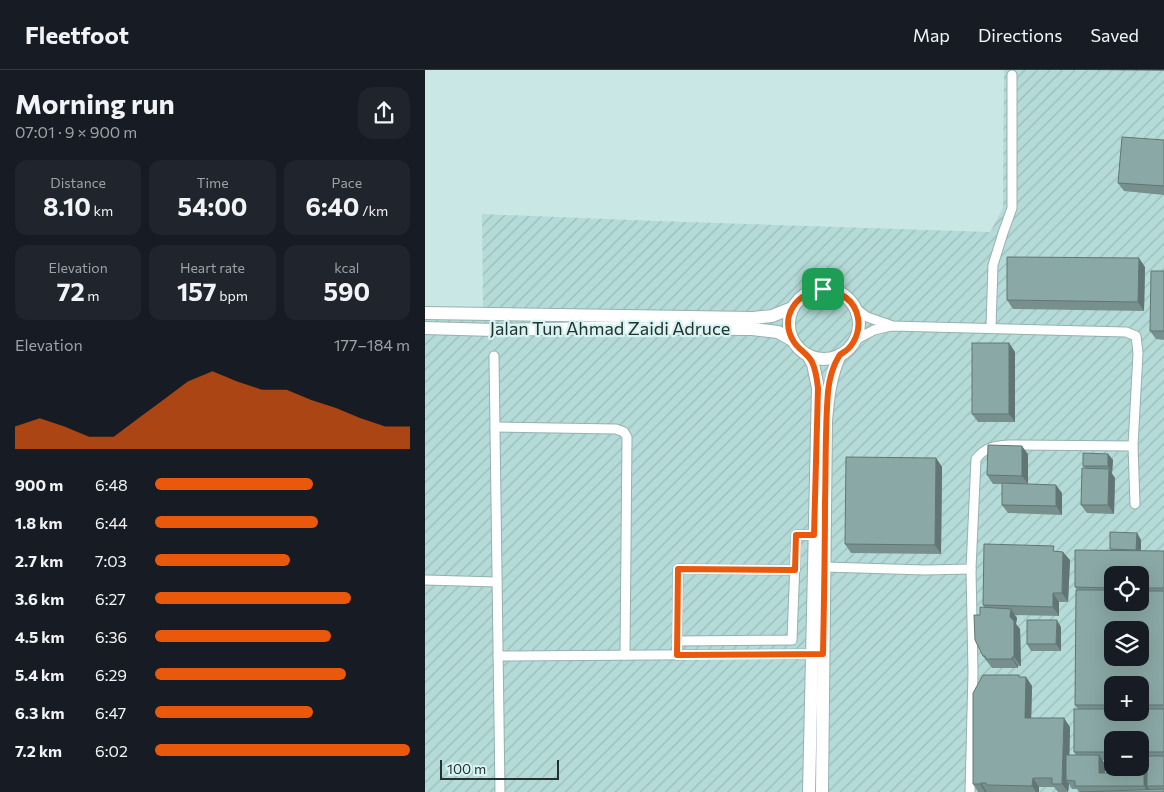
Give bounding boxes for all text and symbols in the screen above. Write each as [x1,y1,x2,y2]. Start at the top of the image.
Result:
text: Fleetfoot [25,20,129,49]
text: Map [913,24,950,46]
text: Directions [978,24,1062,46]
text: Saved [1090,24,1139,46]
text: Morning run [15,86,175,120]
button: share [358,87,410,139]
text: 07:01 · 9 × 900 m [15,122,137,141]
text: Distance [50,174,106,191]
text: Time [196,174,229,191]
text: Pace [332,174,362,191]
text: 8.10 [43,191,91,221]
text: 54:00 [178,191,247,221]
text: 6:40 [305,191,359,221]
text: km [91,202,113,219]
text: /km [359,202,388,219]
text: Elevation [49,259,108,276]
text: Heart rate [180,259,245,276]
text: kcal [334,259,359,276]
pin [802,268,844,310]
icon: arrive [809,275,837,303]
text: 72 [57,276,85,306]
text: 157 [177,276,217,306]
text: 590 [324,276,370,306]
text: m [85,287,100,304]
text: bpm [217,287,248,304]
street label: Jalan Tun Ahmad Zaidi Adruce [490,317,730,339]
text: Elevation [15,335,83,354]
text: 177–184 m [334,335,410,354]
text: 900 m [15,475,63,494]
text: 6:48 [95,475,128,494]
text: 1.8 km [15,513,62,532]
text: 6:44 [95,513,128,532]
text: 2.7 km [15,551,63,570]
text: 7:03 [95,551,127,570]
map controls [1104,566,1149,776]
button: locate [1104,566,1149,611]
text: 3.6 km [15,589,64,608]
text: 6:27 [95,589,126,608]
button: layers [1104,621,1149,666]
text: 4.5 km [15,627,65,646]
text: 6:36 [95,627,127,646]
text: 5.4 km [15,665,64,684]
text: 6:29 [95,665,127,684]
button: + [1104,676,1149,721]
text: 6.3 km [15,703,64,722]
text: 6:47 [95,703,126,722]
button: − [1104,731,1149,776]
text: 7.2 km [15,741,62,760]
text: 6:02 [95,741,128,760]
scale bar [440,757,559,780]
text: 100 m [447,760,486,777]

